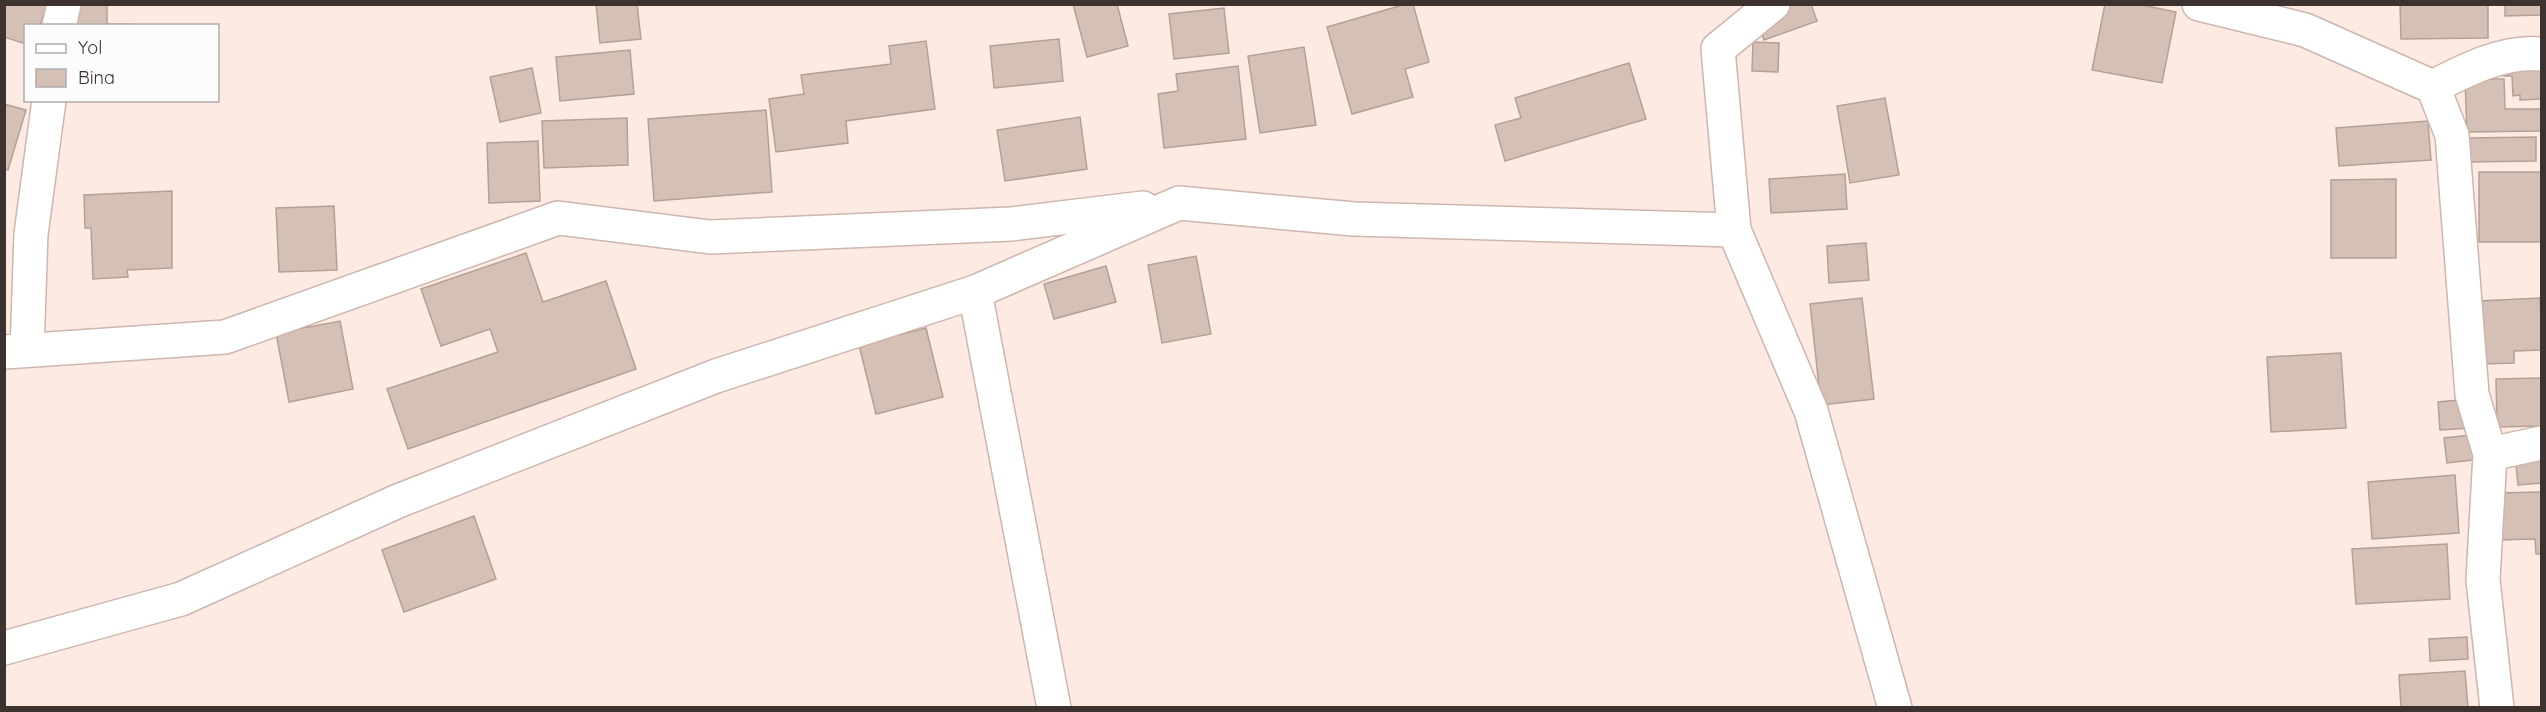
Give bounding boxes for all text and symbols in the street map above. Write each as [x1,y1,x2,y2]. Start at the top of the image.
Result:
legend [24,24,219,102]
text: Yol [78,36,102,59]
text: Bina [78,66,115,89]

